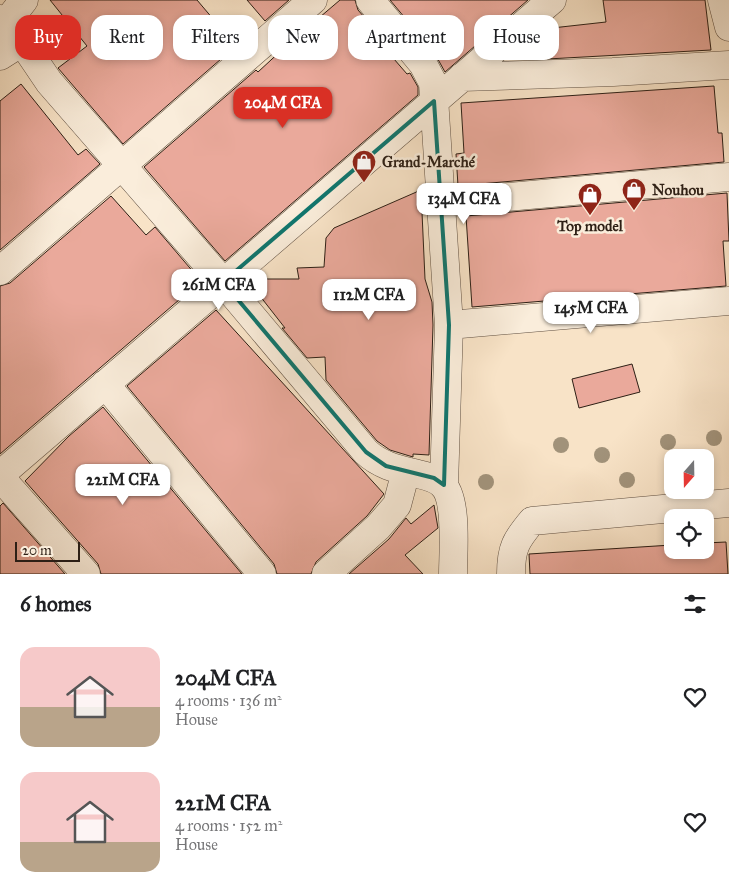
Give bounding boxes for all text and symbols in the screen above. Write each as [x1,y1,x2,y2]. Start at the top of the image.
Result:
chip: Buy [15,15,81,60]
chip: Rent [91,15,163,60]
chip: Filters [173,15,258,60]
chip: New [268,15,338,60]
chip: Apartment [348,15,464,60]
chip: House [474,15,559,60]
pin: 204M CFA [231,86,335,129]
text: 204M CFA [244,93,322,112]
shop icon: Grand-Marché [351,149,377,183]
place label: Grand-Marché [382,153,476,171]
shop icon: Nouhou [621,177,647,211]
place label: Nouhou [652,181,704,199]
pin: 134M CFA [412,182,516,225]
shop icon: Top model [577,182,603,216]
text: 134M CFA [428,189,500,208]
place label: Top model [556,217,624,236]
pin: 261M CFA [167,268,271,311]
text: 261M CFA [182,275,256,294]
pin: 112M CFA [317,278,421,321]
text: 112M CFA [333,285,405,304]
pin: 145M CFA [539,292,643,334]
text: 145M CFA [554,298,628,317]
north arrow [664,449,714,499]
map controls [664,449,714,559]
pin: 221M CFA [71,464,175,506]
text: 221M CFA [86,470,160,489]
button: locate [664,509,714,559]
scale bar [15,539,80,562]
text: 20 m [22,542,52,559]
icon: filters [681,590,709,618]
text: 6 homes [20,591,92,617]
text: 204M CFA [175,665,277,691]
icon: home [60,667,120,727]
icon: heart [681,683,709,711]
text: 4 rooms · 136 m² [175,691,282,710]
text: House [175,710,218,729]
text: 221M CFA [175,790,271,816]
icon: home [60,792,120,852]
icon: heart [681,808,709,836]
text: 4 rooms · 152 m² [175,816,282,835]
text: House [175,835,218,854]

